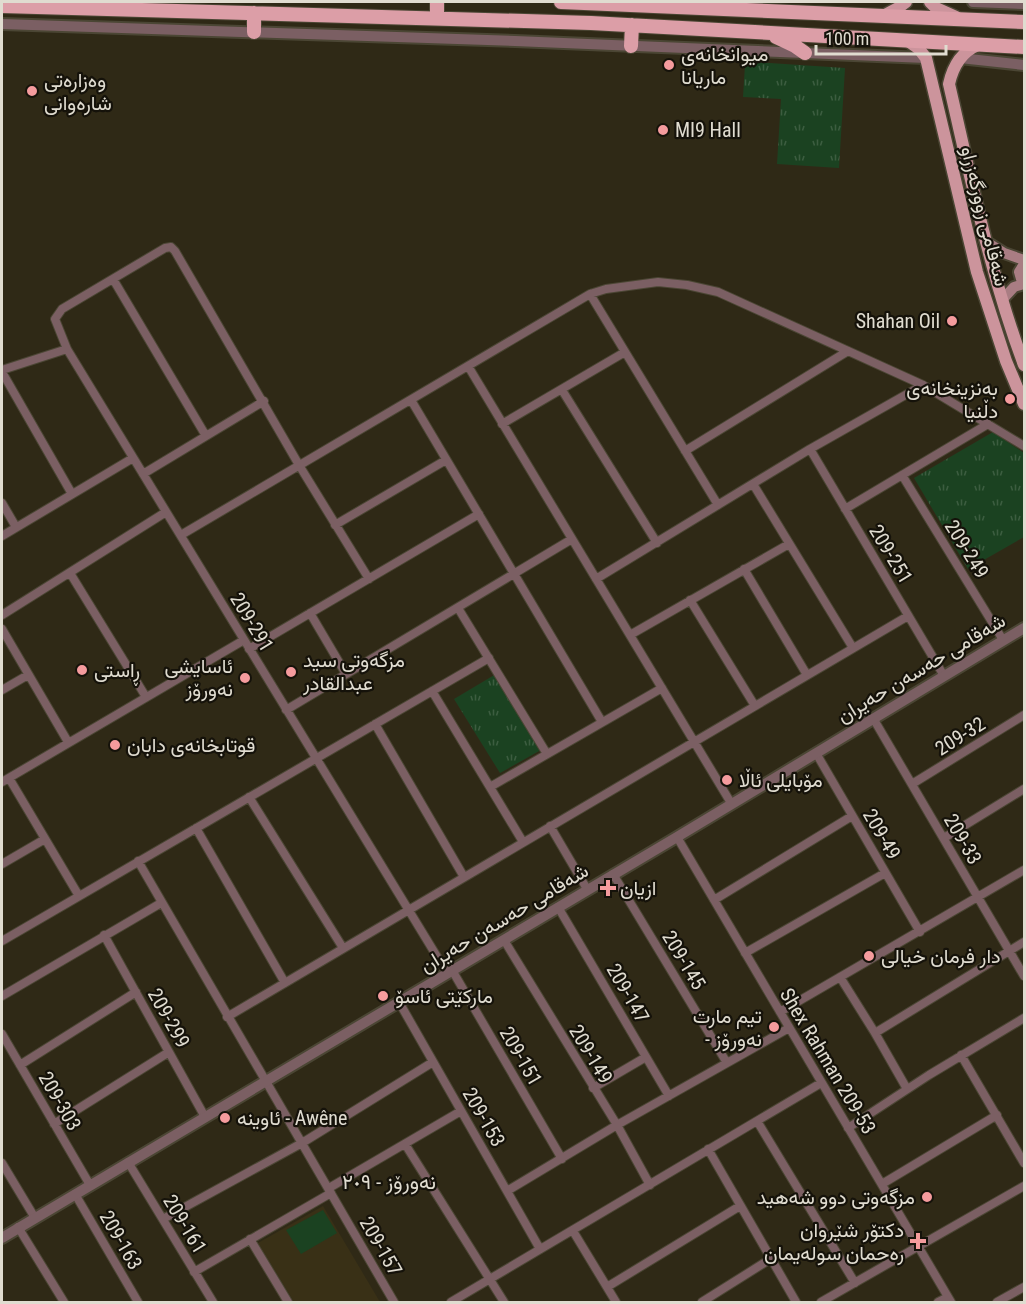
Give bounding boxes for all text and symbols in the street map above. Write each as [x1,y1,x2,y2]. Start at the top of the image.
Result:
scale bar [816,18,946,56]
text: 100 m [825,28,869,49]
place label: میوانخانەی ماریانا [681,42,768,90]
marker: میوانخانەی ماریانا [662,58,676,72]
place label: وەزارەتی شارەوانی [44,68,112,116]
marker: وەزارەتی شارەوانی [25,84,39,98]
place label: MI9 Hall [675,118,741,142]
marker: MI9 Hall [656,123,670,137]
street label: شەقامی زوورگەزراو [955,144,1014,289]
place label: Shahan Oil [856,309,940,333]
marker: Shahan Oil [945,314,959,328]
place label: بەنزینخانەی دڵنیا [906,376,998,423]
marker: بەنزینخانەی دڵنیا [1003,392,1017,406]
street label: 209-249 [940,515,994,583]
street label: 209-251 [864,520,918,588]
street label: 209-291 [225,588,279,656]
street label: شەقامی حەسەن حەیران [832,608,1010,729]
place label: مزگەوتی سید عبدالقادر [302,648,405,696]
place label: ئاسایشی نەورۆز [165,654,233,702]
place label: ڕاستی [94,658,140,686]
marker: ڕاستی [75,663,89,677]
marker: مزگەوتی سید عبدالقادر [284,665,298,679]
marker: ئاسایشی نەورۆز [238,671,252,685]
street label: 209-32 [931,711,990,761]
place label: قوتابخانەی دابان [127,733,255,758]
marker: قوتابخانەی دابان [108,738,122,752]
place label: مۆبایلی ئاڵا [739,768,823,793]
marker: مۆبایلی ئاڵا [720,773,734,787]
street label: 209-49 [858,804,906,864]
street label: 209-33 [939,809,987,869]
street label: شەقامی حەسەن حەیران [415,858,593,979]
place label: ازيان [620,876,656,901]
marker: ازيان [601,881,615,895]
street label: 209-145 [657,926,711,994]
place label: دار فرمان خیالی [881,944,1001,969]
marker: دار فرمان خیالی [862,949,876,963]
street label: 209-147 [602,959,654,1027]
street label: 209-299 [143,984,195,1052]
place label: مارکێتی ئاسۆ [395,984,493,1009]
street label: Shex Rahman 209-53 [775,984,881,1138]
marker: مارکێتی ئاسۆ [376,989,390,1003]
place label: تیم مارت - نەورۆز [693,1004,762,1052]
street label: 209-149 [564,1020,618,1088]
marker: تیم مارت - نەورۆز [767,1020,781,1034]
street label: 209-151 [495,1022,547,1090]
street label: 209-303 [34,1067,86,1135]
street label: 209-153 [458,1083,510,1151]
place label: ئاوینە - Awêne [237,1106,347,1131]
marker: ئاوینە - Awêne [218,1111,232,1125]
district label: نەورۆز - ٢٠٩ [342,1170,436,1195]
place label: مزگەوتی دوو شەهید [757,1185,915,1210]
street label: 209-161 [158,1190,212,1258]
marker: مزگەوتی دوو شەهید [920,1190,934,1204]
street label: 209-163 [95,1206,147,1274]
street label: 209-157 [355,1212,407,1280]
place label: دکتۆر شێروان رەحمان سولەیمان [764,1218,904,1266]
marker: دکتۆر شێروان رەحمان سولەیمان [909,1232,927,1250]

